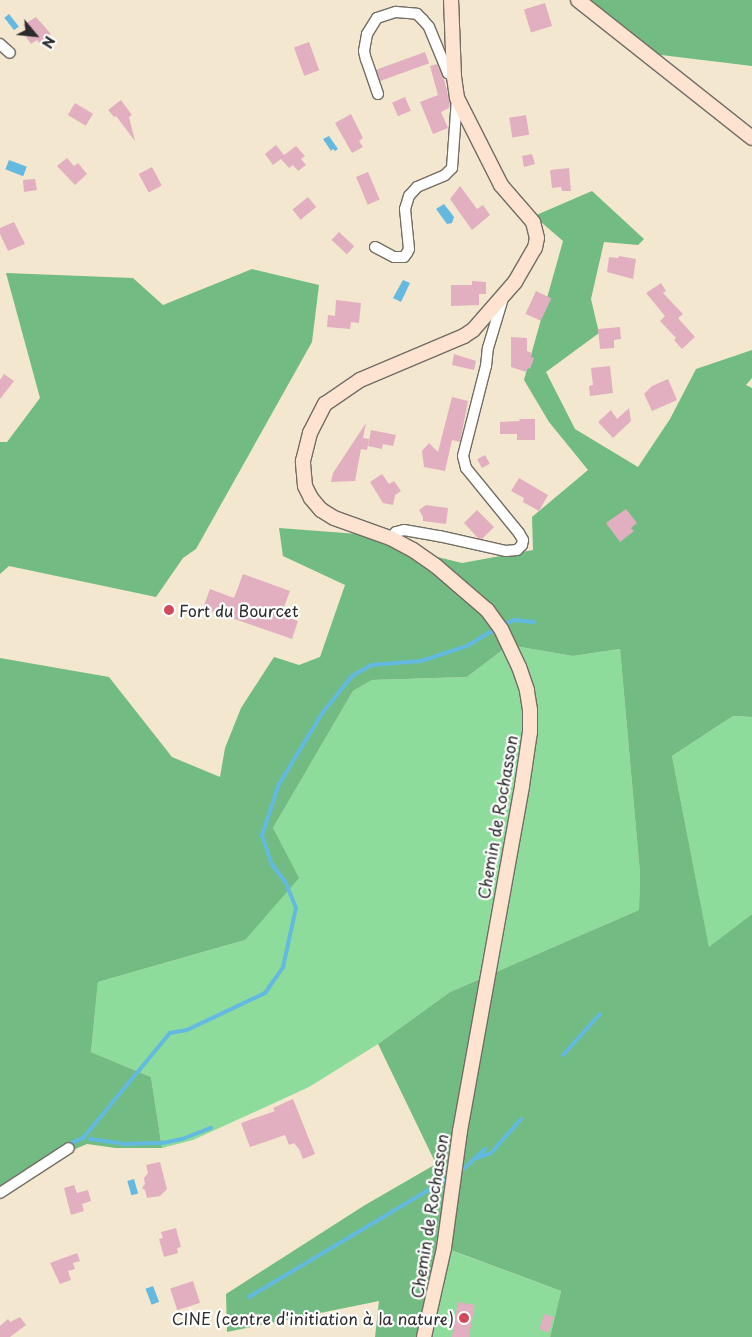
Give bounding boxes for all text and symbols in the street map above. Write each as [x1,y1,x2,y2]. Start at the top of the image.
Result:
north arrow [10,10,60,60]
text: N [37,32,61,52]
place label: Fort du Bourcet [179,600,300,620]
marker: Fort du Bourcet [163,604,175,616]
street label: Chemin de Rochasson [473,734,521,900]
street label: Chemin de Rochasson [407,1133,451,1299]
place label: CINE (centre d'initiation à la nature) [169,1308,454,1328]
marker: CINE (centre d'initiation à la nature) [458,1312,470,1324]

